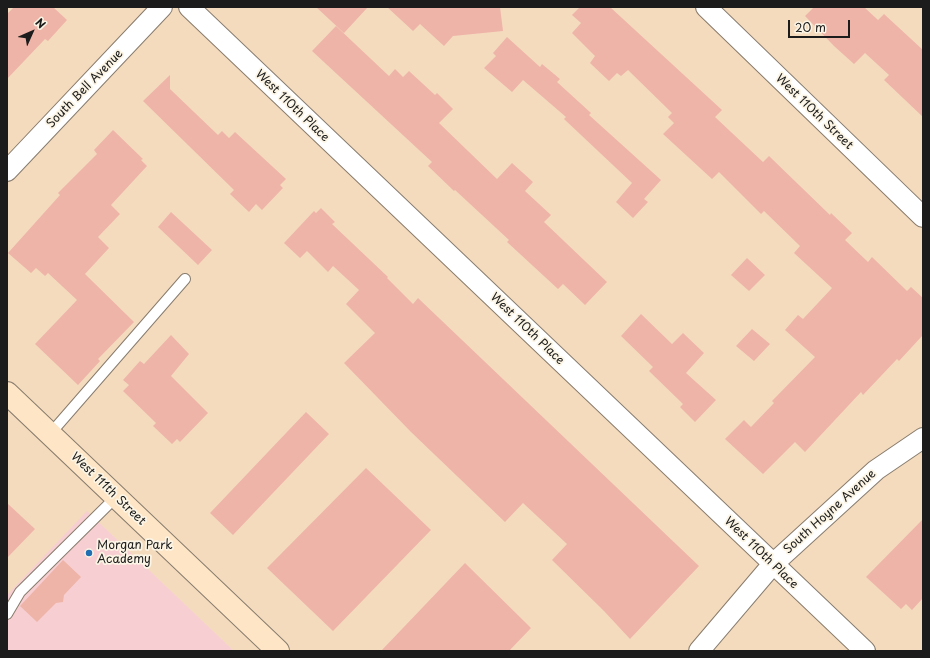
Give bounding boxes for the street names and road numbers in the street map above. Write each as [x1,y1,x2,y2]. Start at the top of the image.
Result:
street label: South Bell Avenue [44,47,126,131]
street label: West 110th Place [252,67,332,145]
street label: West 110th Street [772,71,856,153]
street label: West 110th Place [487,290,567,368]
street label: West 111th Street [68,450,148,528]
street label: South Hoyne Avenue [781,467,879,557]
street label: West 110th Place [721,514,801,592]

